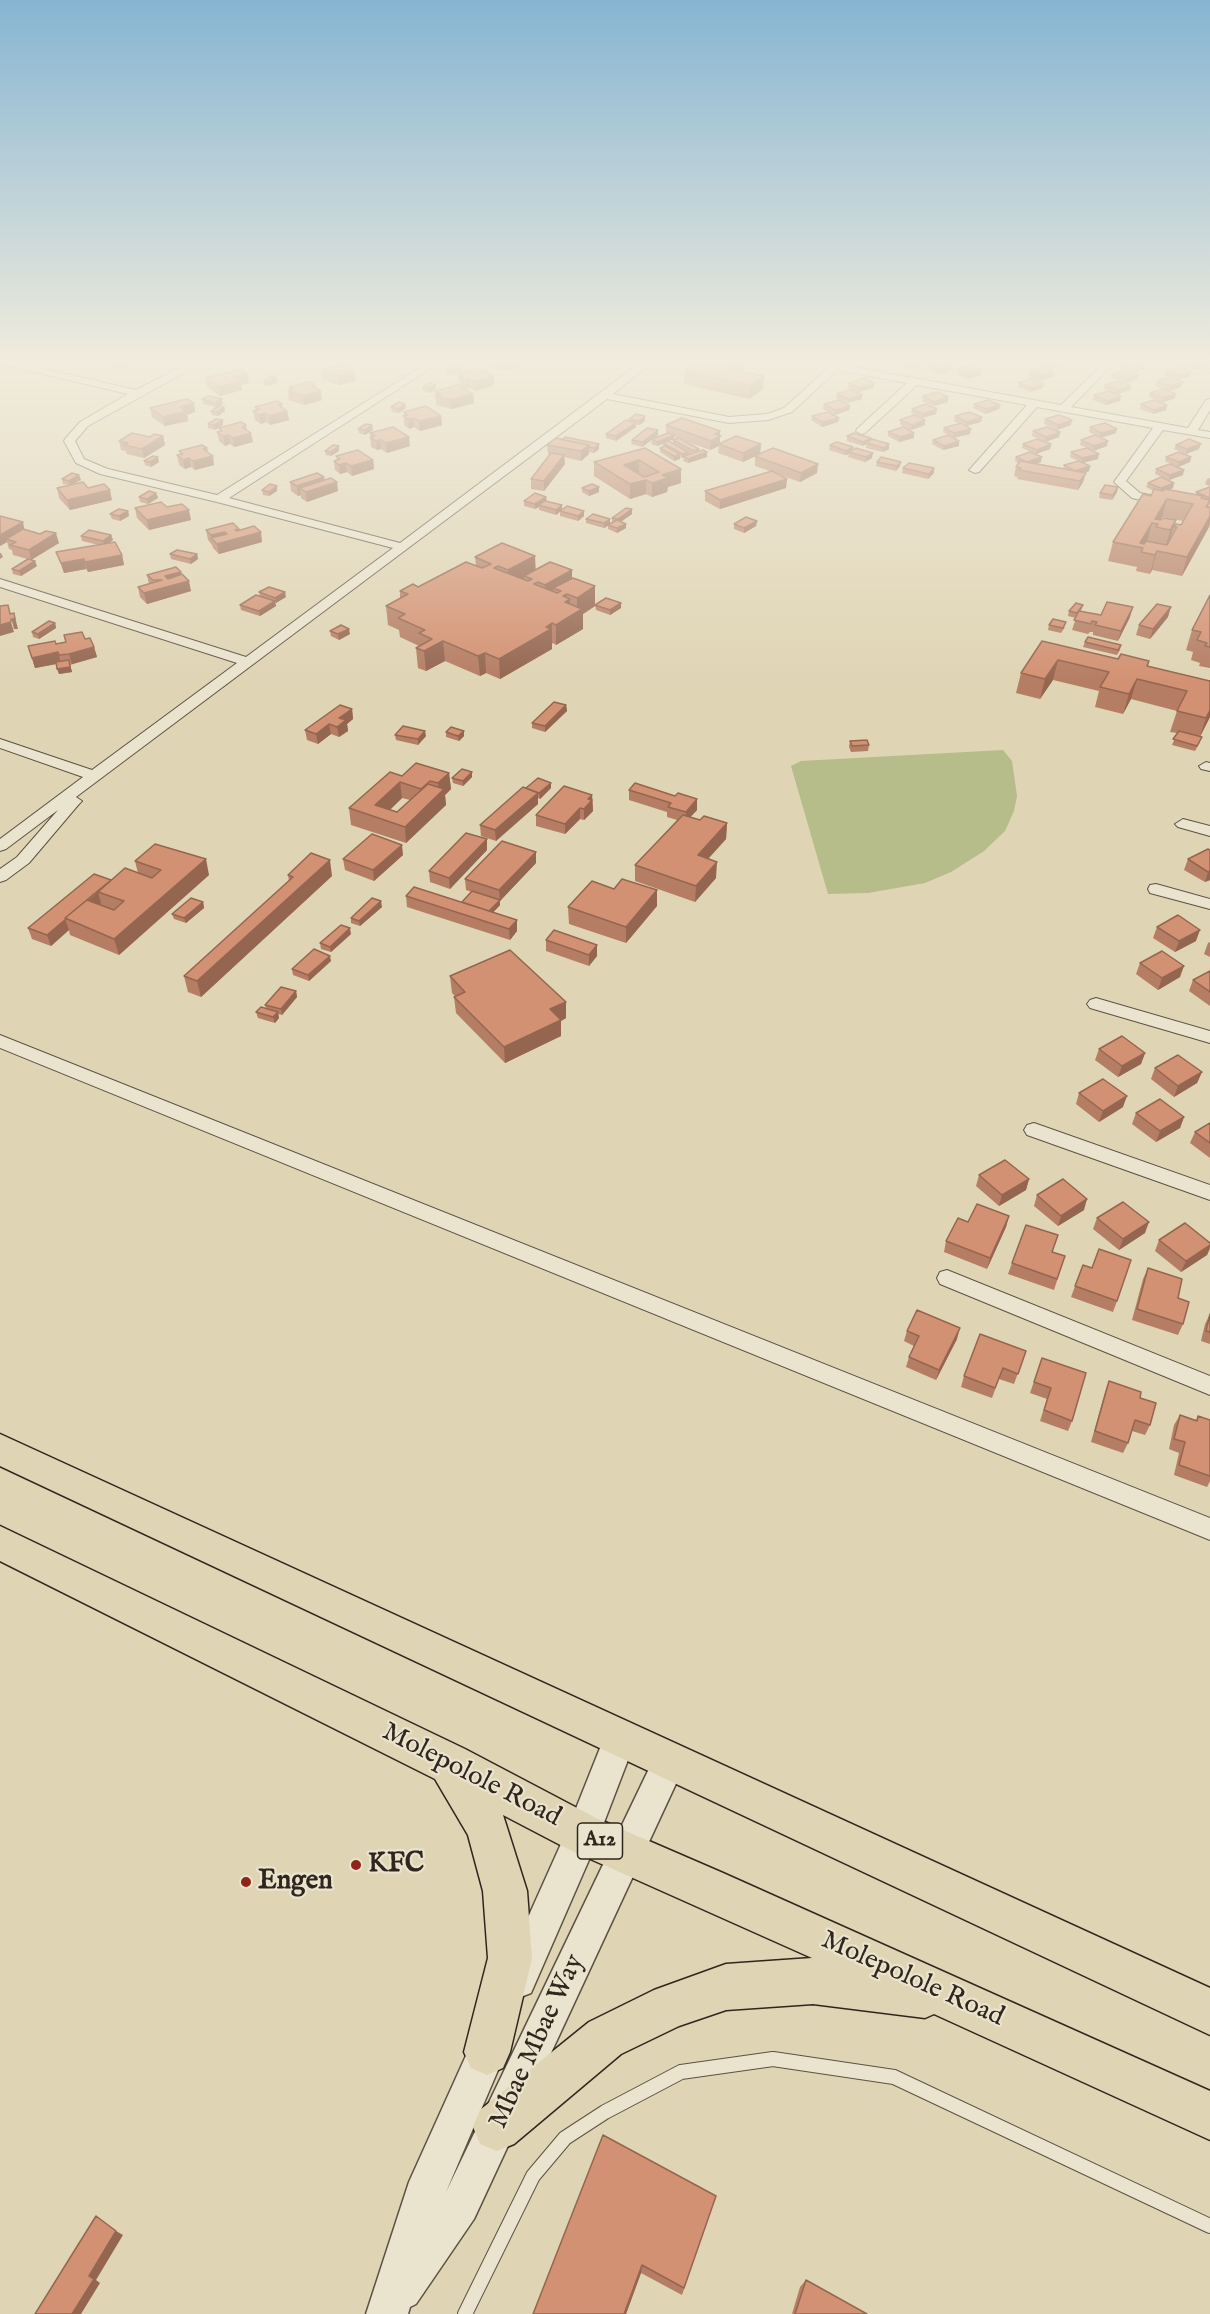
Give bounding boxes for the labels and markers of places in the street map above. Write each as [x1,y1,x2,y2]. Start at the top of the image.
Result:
place label: KFC [368,1849,424,1881]
marker: KFC [349,1858,363,1872]
place label: Engen [258,1866,333,1898]
marker: Engen [239,1875,253,1889]

